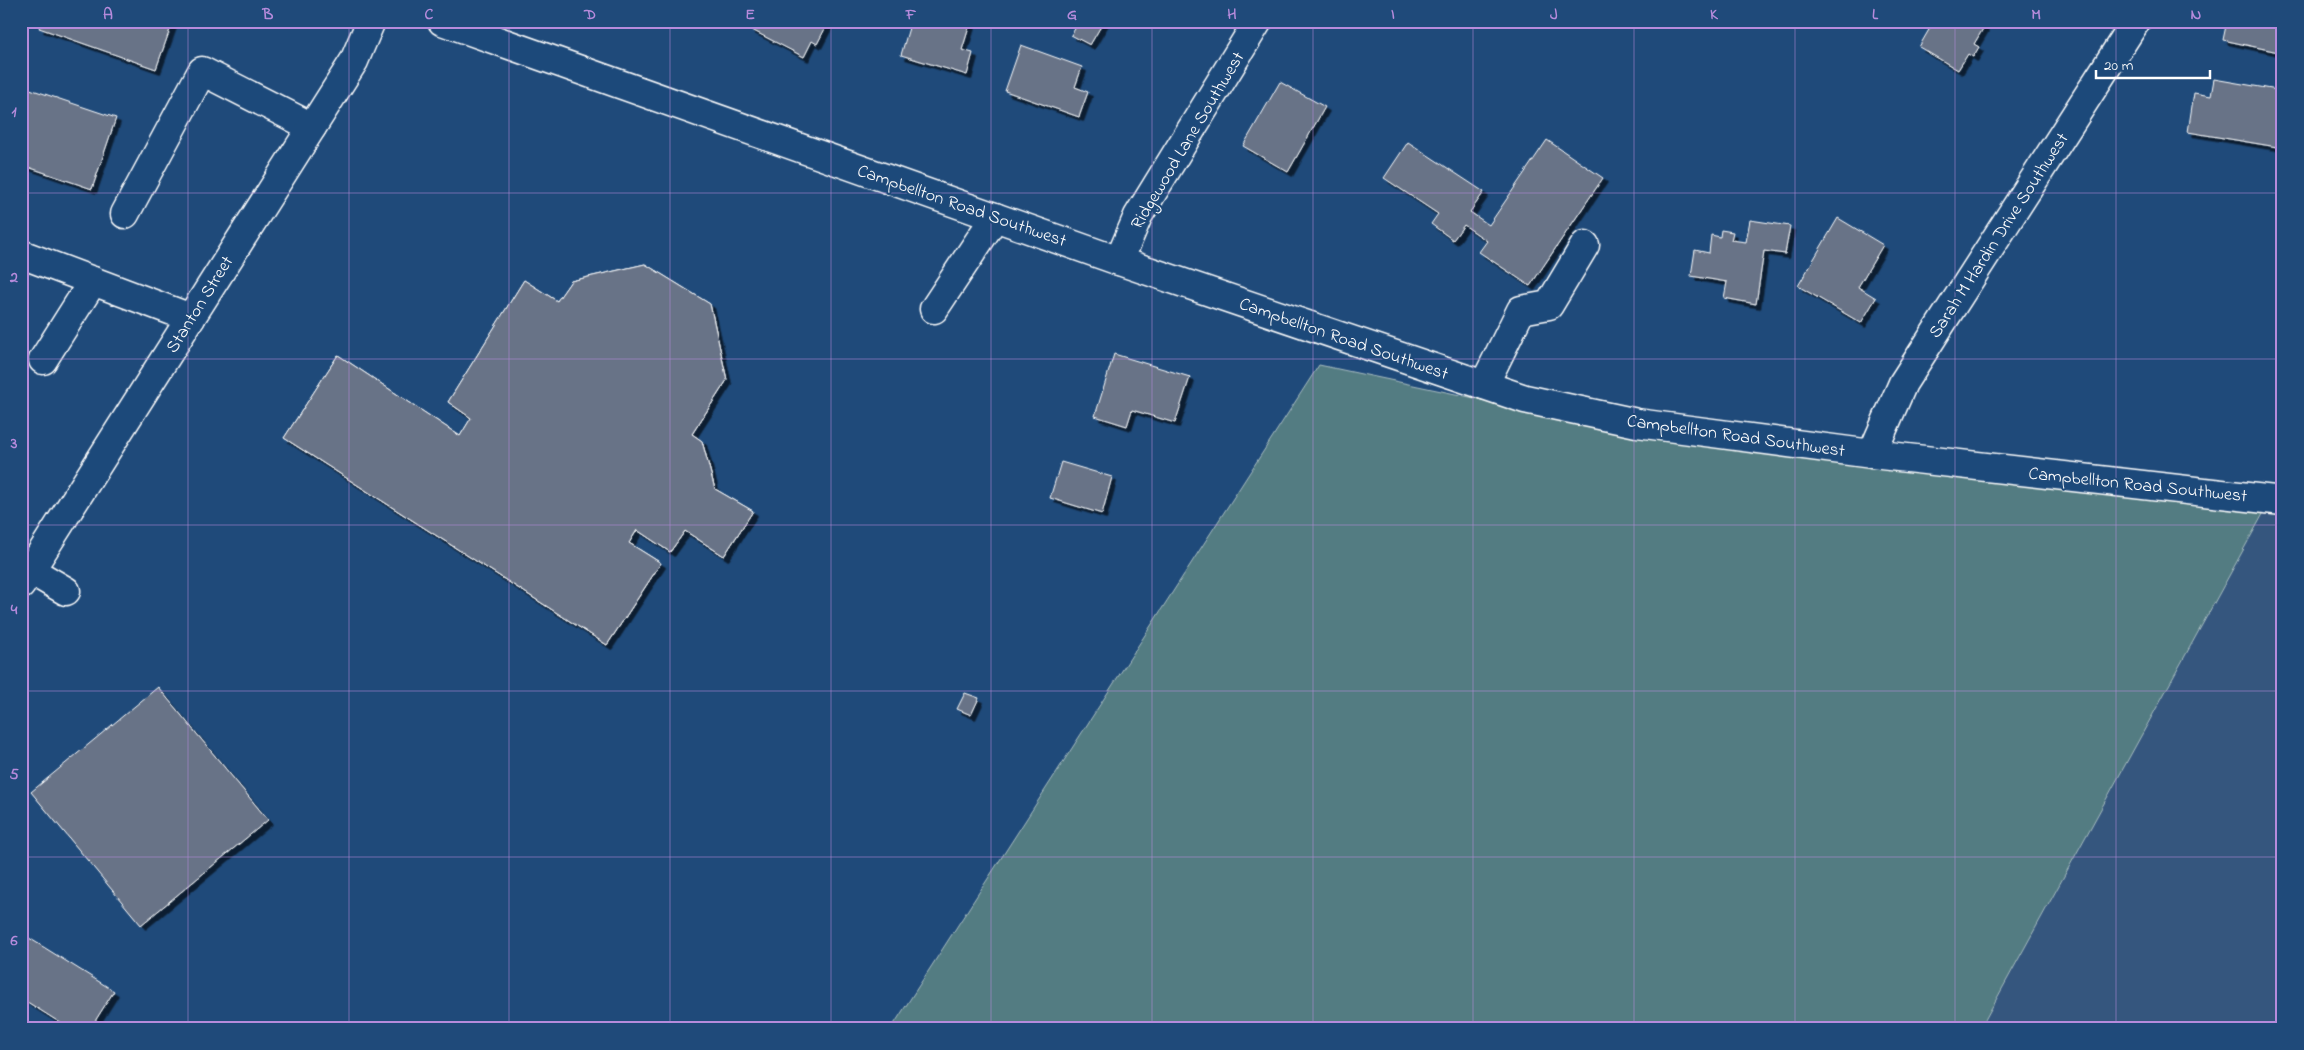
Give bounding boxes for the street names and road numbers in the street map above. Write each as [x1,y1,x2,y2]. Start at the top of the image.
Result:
street label: Ridgewood Lane Southwest [1125,47,1253,235]
street label: Sarah M Hardin Drive Southwest [1923,128,2076,344]
street label: Campbellton Road Southwest [853,159,1069,255]
street label: Stanton Street [160,251,241,359]
street label: Campbellton Road Southwest [1235,292,1451,388]
street label: Campbellton Road Southwest [1625,409,1846,465]
street label: Campbellton Road Southwest [2027,462,2248,510]

